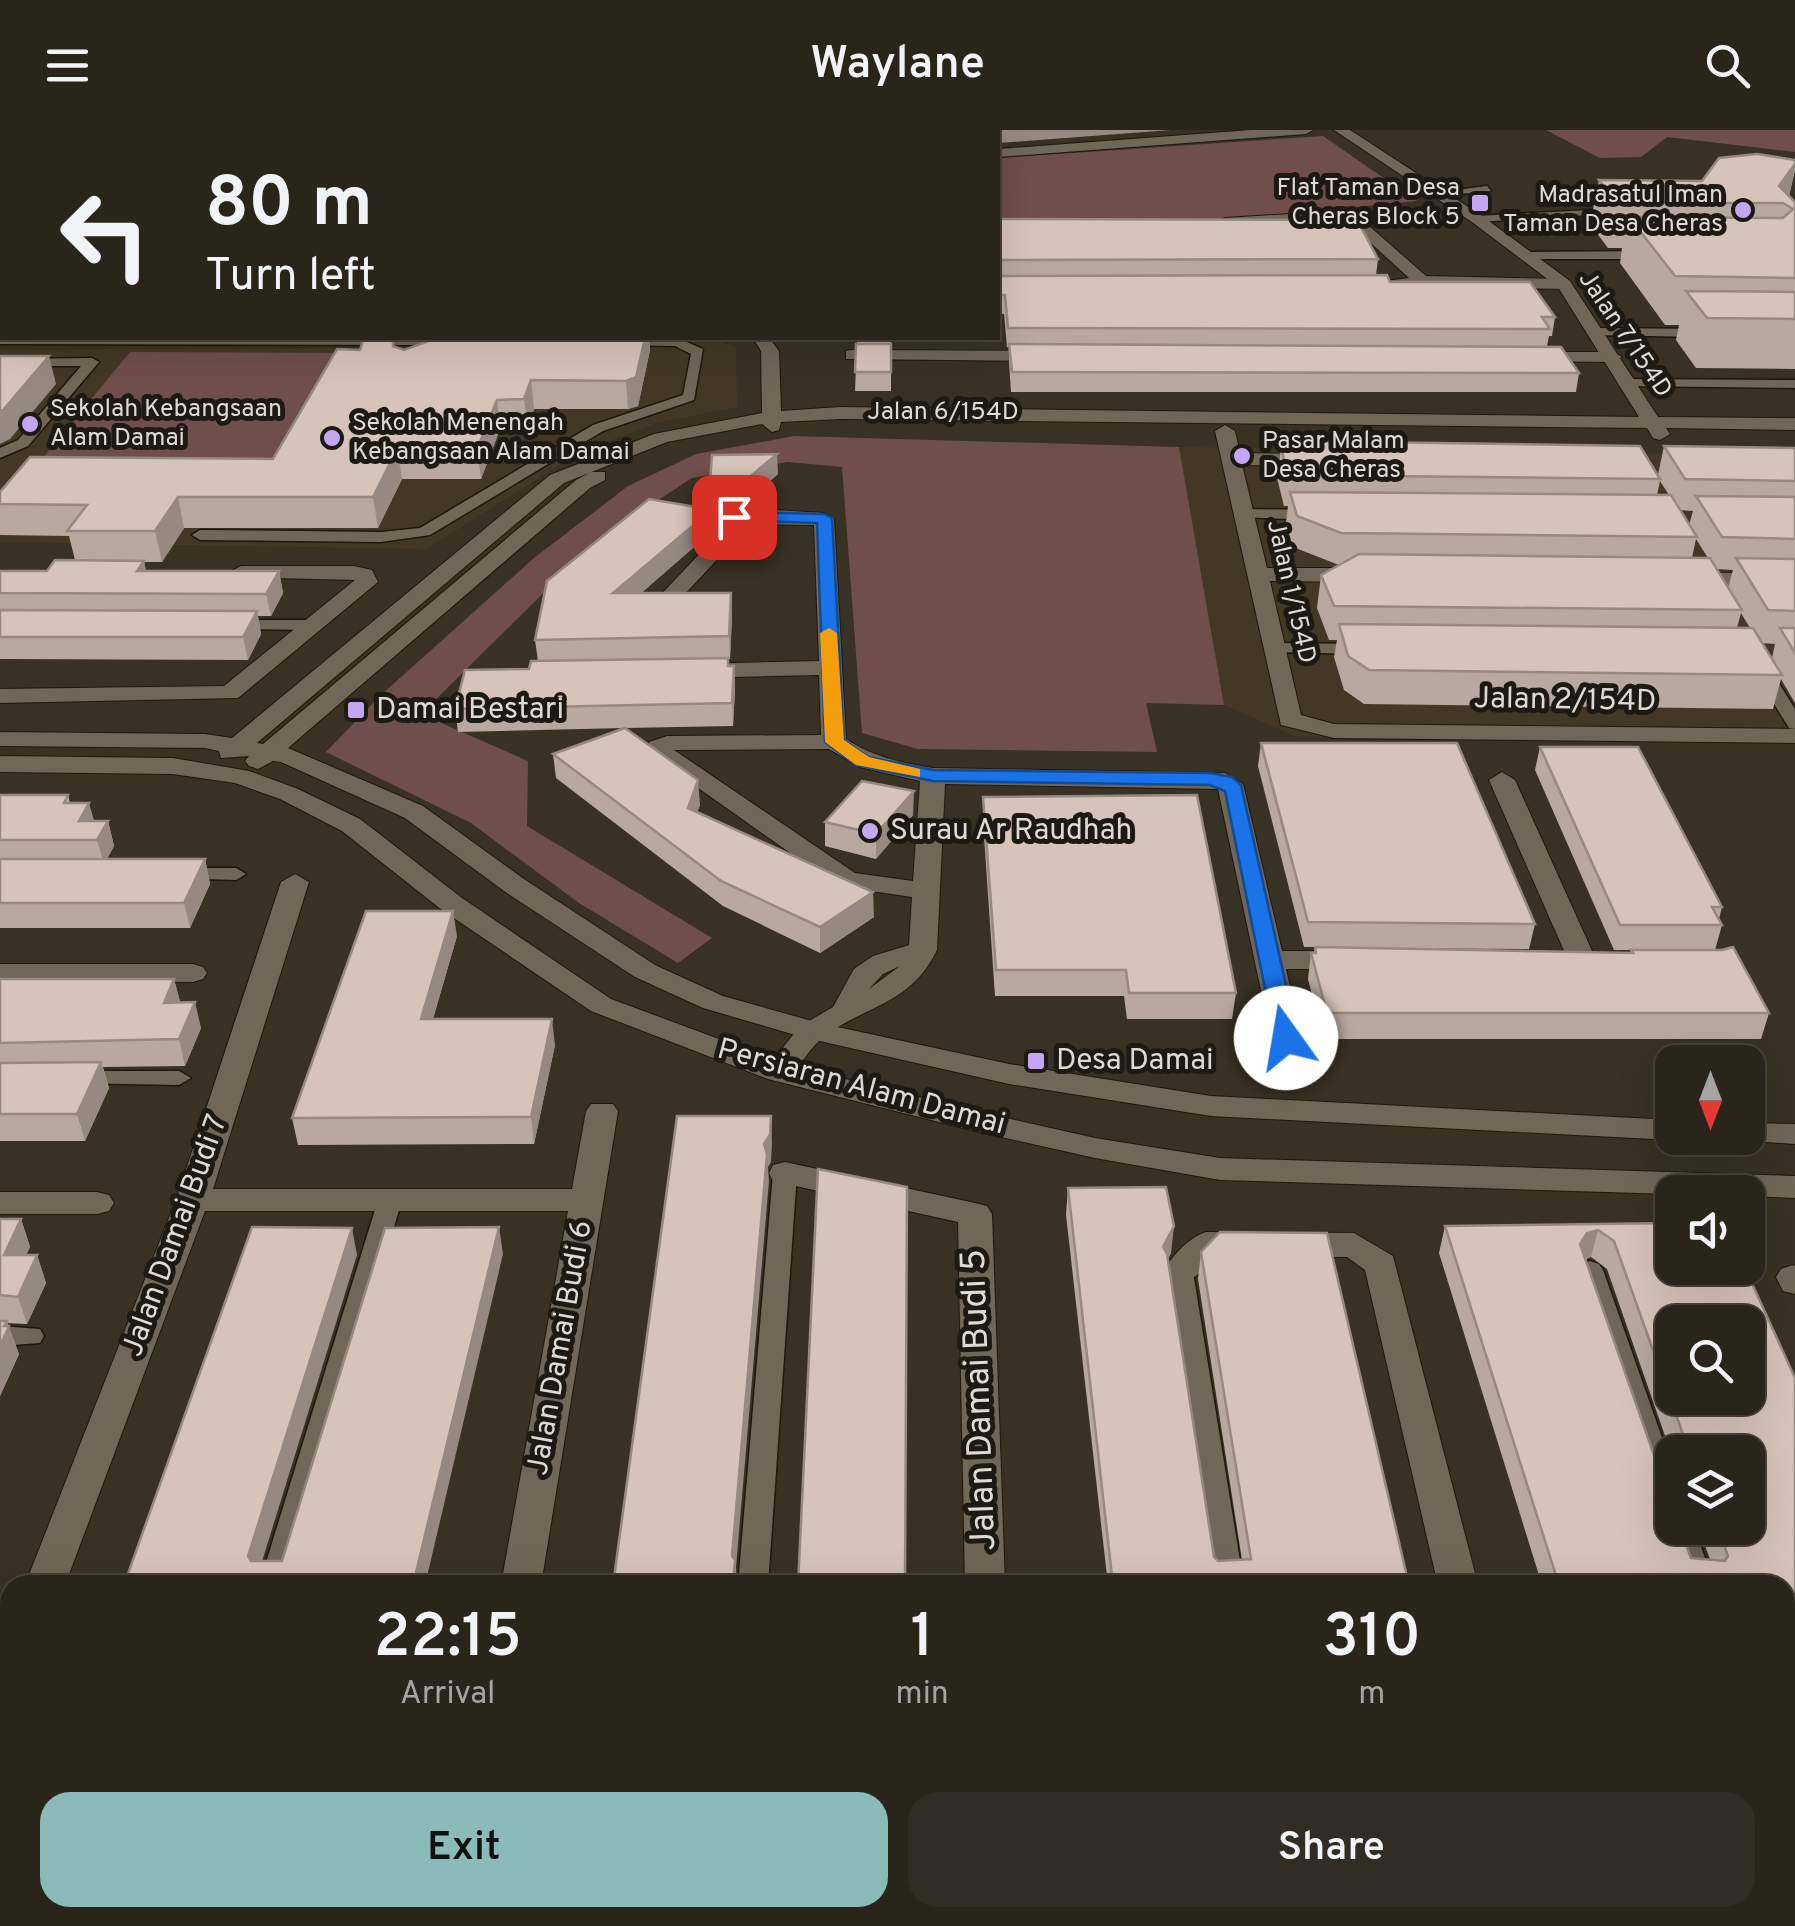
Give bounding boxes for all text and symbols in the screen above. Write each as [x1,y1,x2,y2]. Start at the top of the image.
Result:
text: Waylane [810,37,985,94]
icon: menu [40,38,95,93]
icon: search [1700,38,1755,93]
text: 80 m [205,162,373,251]
icon: left [40,170,170,300]
place label: Flat Taman Desa Cheras Block 5 [1277,173,1460,234]
place label: Madrasatul Iman Taman Desa Cheras [1503,180,1723,241]
marker: Flat Taman Desa Cheras Block 5 [1469,192,1491,214]
marker: Madrasatul Iman Taman Desa Cheras [1732,199,1754,221]
text: Turn left [205,249,376,306]
street label: Jalan 7/154D [1570,265,1678,405]
place label: Sekolah Kebangsaan Alam Damai [50,394,282,455]
street label: Jalan 6/154D [867,397,1019,429]
place label: Sekolah Menengah Kebangsaan Alam Damai [352,408,630,469]
marker: Sekolah Kebangsaan Alam Damai [19,413,41,435]
place label: Pasar Malam Desa Cheras [1262,426,1405,487]
marker: Sekolah Menengah Kebangsaan Alam Damai [321,427,343,449]
marker: Pasar Malam Desa Cheras [1231,445,1253,467]
pin [692,475,777,560]
icon: arrive [707,490,762,545]
street label: Jalan 1/154D [1258,517,1322,667]
street label: Jalan 2/154D [1473,681,1657,721]
place label: Damai Bestari [376,692,564,729]
marker: Damai Bestari [345,699,367,721]
place label: Surau Ar Raudhah [890,813,1133,850]
marker: Surau Ar Raudhah [859,820,881,842]
position arrow [1234,986,1338,1090]
street label: Persiaran Alam Damai [713,1032,1009,1144]
place label: Desa Damai [1056,1043,1214,1080]
north arrow [1655,1045,1765,1155]
map controls [1655,1045,1765,1545]
marker: Desa Damai [1025,1050,1047,1072]
street label: Jalan Damai Budi 7 [115,1110,237,1362]
button: sound [1655,1175,1765,1285]
street label: Jalan Damai Budi 6 [520,1218,602,1478]
street label: Jalan Damai Budi 5 [953,1248,1007,1552]
button: search [1655,1305,1765,1415]
button: layers [1655,1435,1765,1545]
text: 22:15 [374,1602,522,1678]
text: 1 [910,1602,934,1678]
text: 310 [1323,1602,1421,1678]
text: Arrival [400,1675,495,1715]
text: min [896,1675,949,1715]
text: m [1358,1675,1385,1715]
button: Exit [40,1792,888,1907]
button: Share [908,1792,1755,1907]

